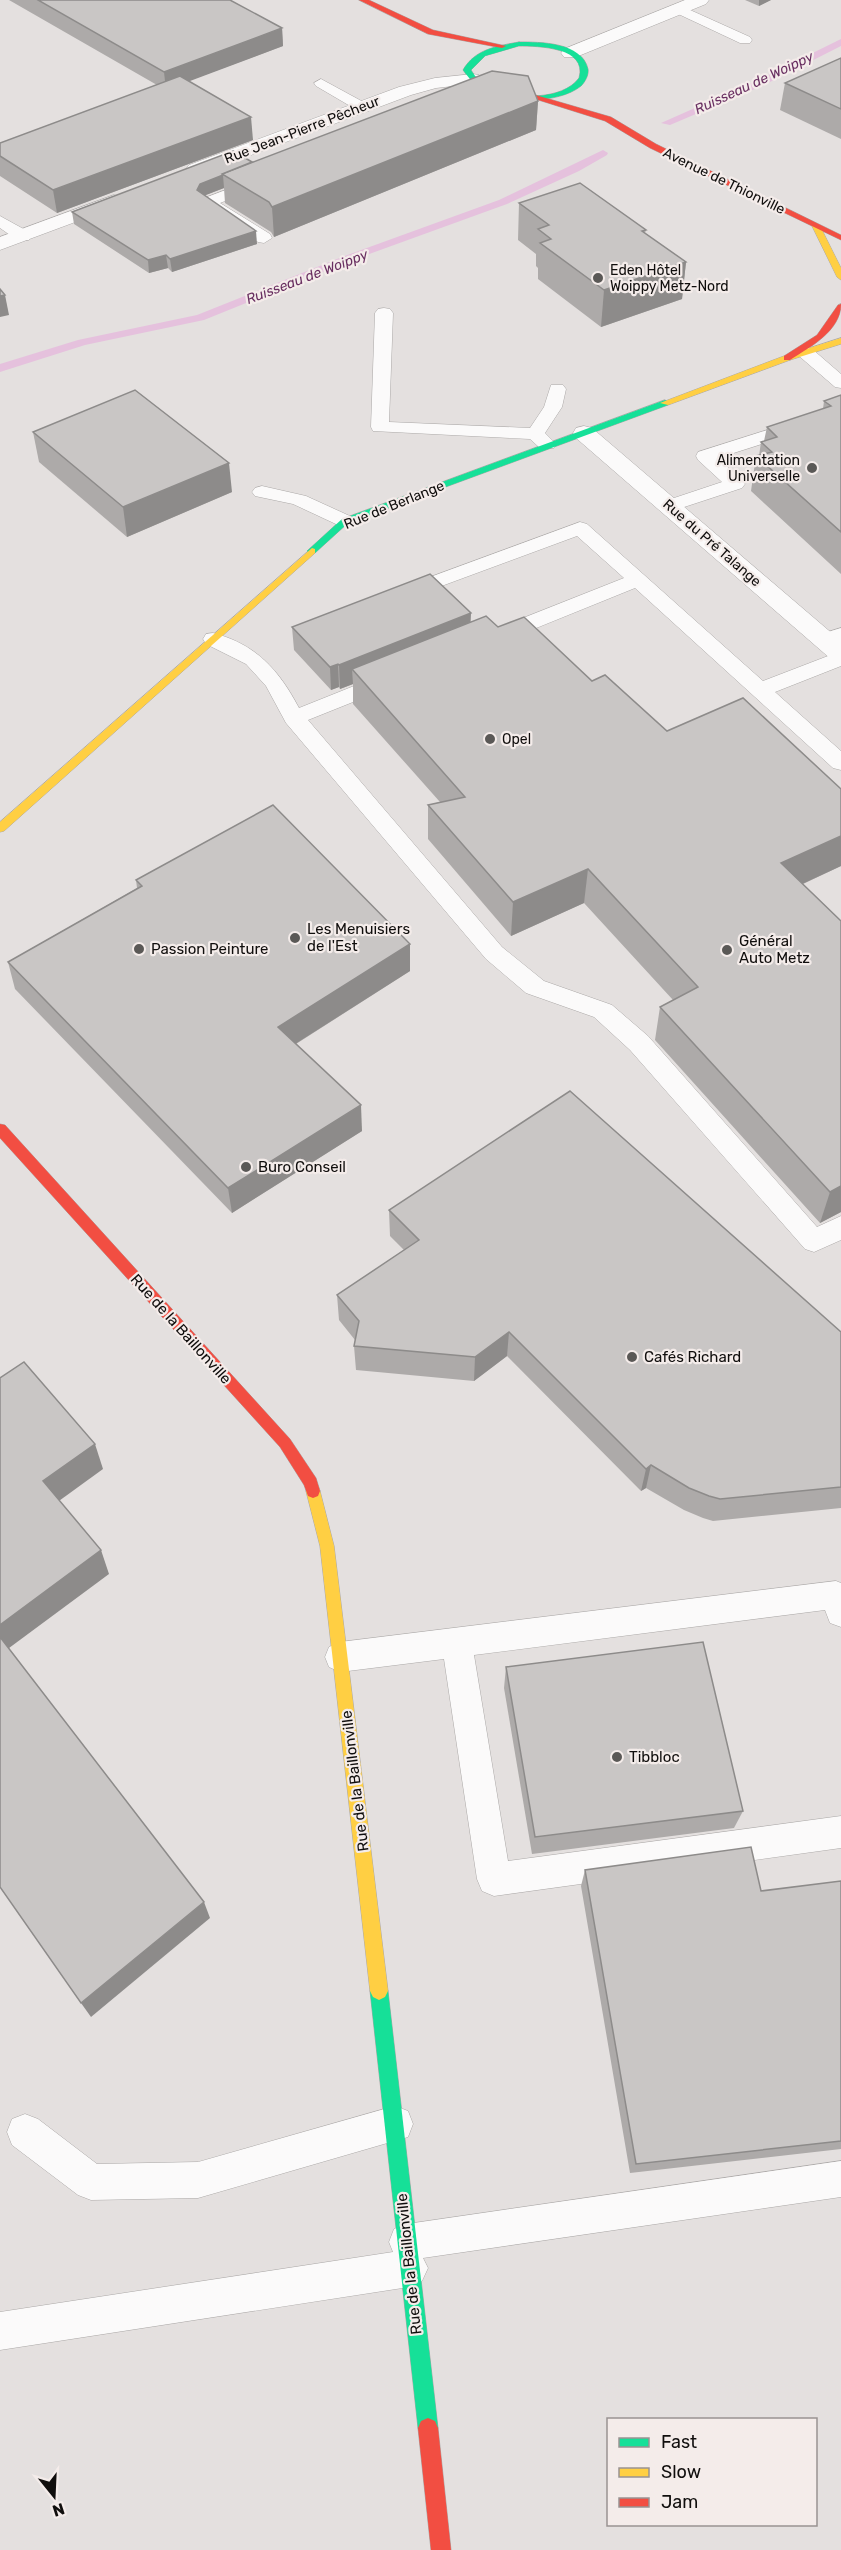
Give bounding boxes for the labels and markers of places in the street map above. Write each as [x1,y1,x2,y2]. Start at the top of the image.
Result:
place label: Eden Hôtel Woippy Metz-Nord [610,262,729,295]
marker: Eden Hôtel Woippy Metz-Nord [591,271,605,285]
place label: Alimentation Universelle [717,452,800,485]
marker: Alimentation Universelle [805,461,819,475]
place label: Opel [502,731,531,748]
marker: Opel [483,732,497,746]
place label: Les Menuisiers de l'Est [307,920,410,955]
marker: Les Menuisiers de l'Est [288,931,302,945]
place label: Général Auto Metz [739,932,810,967]
place label: Passion Peinture [151,940,268,958]
marker: Passion Peinture [132,942,146,956]
marker: Général Auto Metz [720,943,734,957]
place label: Buro Conseil [258,1158,346,1176]
marker: Buro Conseil [239,1160,253,1174]
place label: Cafés Richard [644,1348,741,1366]
marker: Cafés Richard [625,1350,639,1364]
place label: Tibbloc [629,1748,680,1766]
marker: Tibbloc [610,1750,624,1764]

